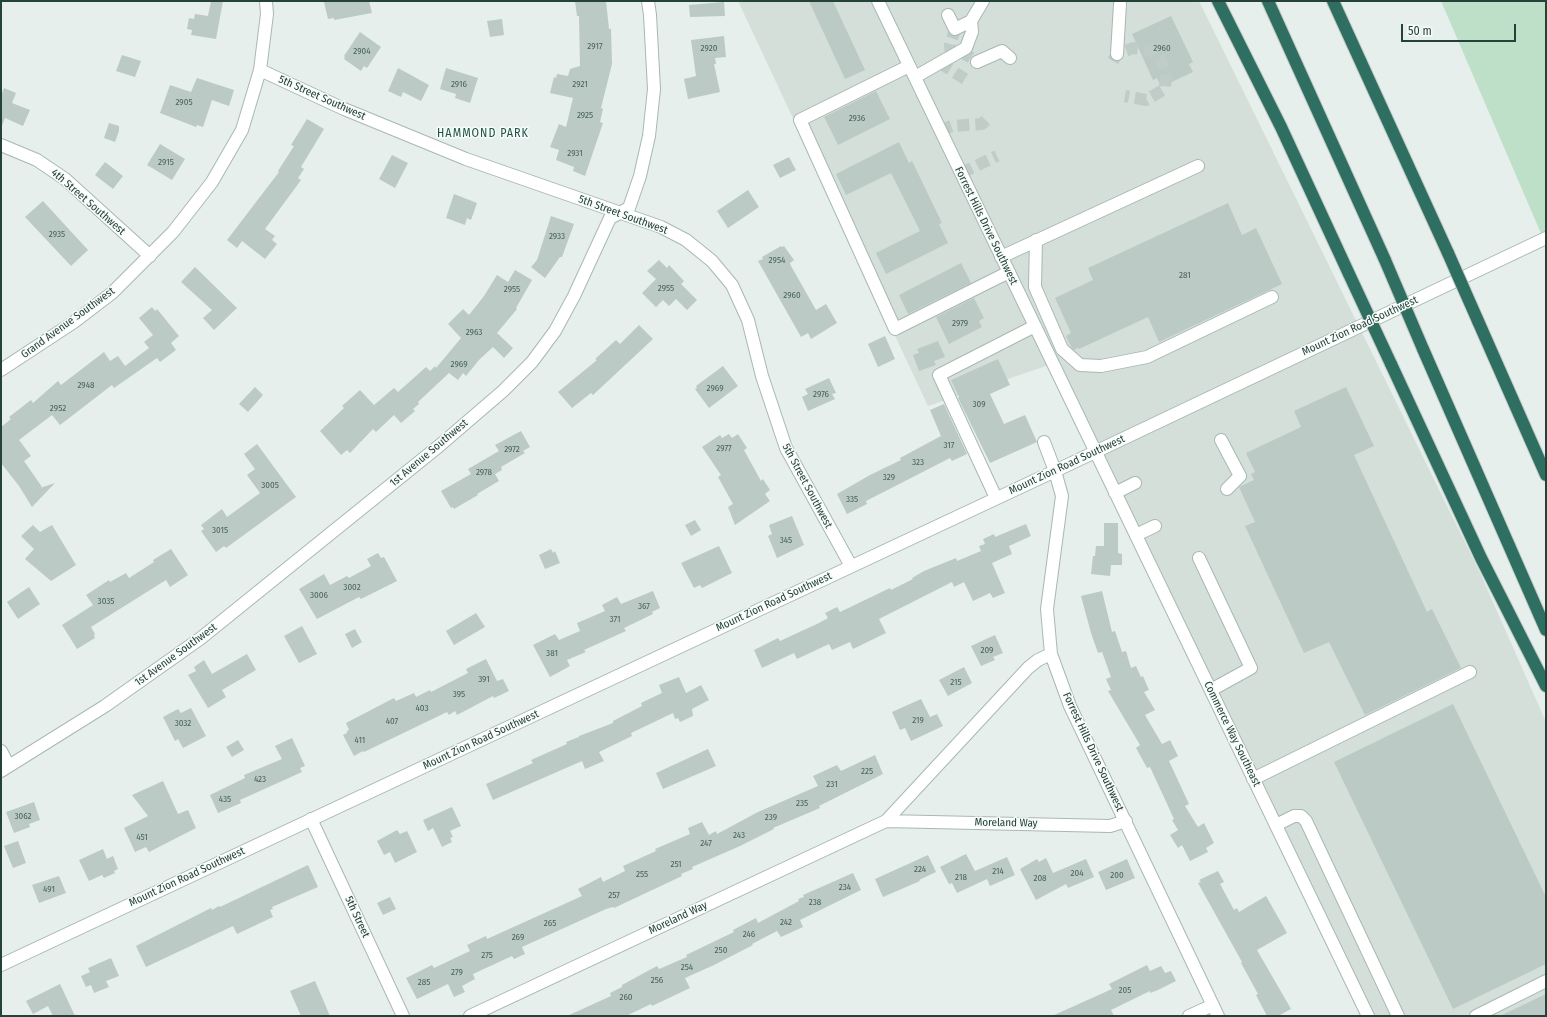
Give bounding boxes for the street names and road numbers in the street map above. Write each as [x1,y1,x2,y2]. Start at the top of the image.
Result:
street label: 5th Street Southwest [276,73,368,123]
street label: Forrest Hills Drive Southwest [952,165,1020,287]
street label: 4th Street Southwest [48,166,128,238]
street label: 5th Street Southwest [577,193,669,237]
street label: Grand Avenue Southwest [19,285,117,361]
street label: Mount Zion Road Southwest [1300,293,1420,359]
street label: 1st Avenue Southwest [387,416,471,490]
street label: Mount Zion Road Southwest [1007,432,1127,498]
street label: 5th Street Southwest [779,441,835,531]
street label: Mount Zion Road Southwest [714,569,834,635]
street label: 1st Avenue Southwest [132,621,220,689]
street label: Commerce Way Southeast [1201,679,1263,789]
street label: Forrest Hills Drive Southwest [1060,690,1126,814]
street label: Mount Zion Road Southwest [421,707,541,773]
street label: Moreland Way [974,816,1038,830]
street label: Mount Zion Road Southwest [127,844,247,910]
street label: 5th Street [342,894,372,940]
street label: Moreland Way [647,899,709,937]

